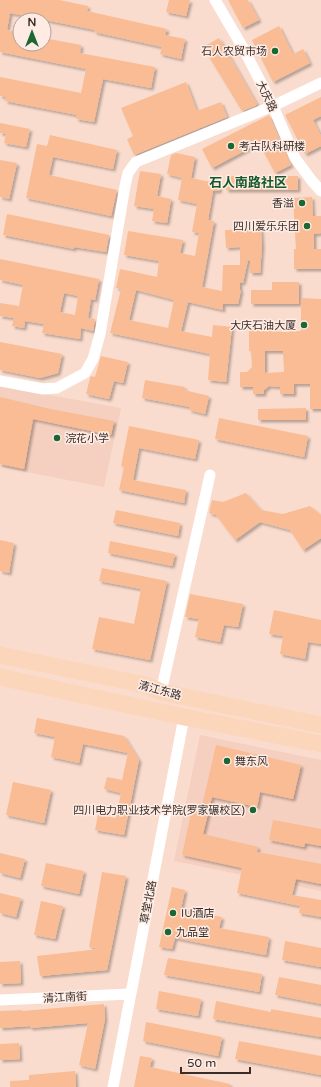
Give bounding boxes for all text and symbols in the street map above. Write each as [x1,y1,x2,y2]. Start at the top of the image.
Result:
north arrow [12,12,52,52]
text: N [28,16,36,29]
place label: 石人农贸市场 [201,45,267,58]
marker: 石人农贸市场 [270,46,280,56]
street label: 大庆路 [253,79,280,114]
place label: 考古队科研楼 [239,140,305,153]
marker: 考古队科研楼 [226,141,236,151]
district label: 石人南路社区 [209,175,287,191]
place label: 香溢 [272,197,294,210]
marker: 香溢 [297,198,307,208]
place label: 四川爱乐乐团 [233,220,299,233]
marker: 四川爱乐乐团 [302,221,312,231]
place label: 大庆石油大厦 [230,319,296,332]
marker: 大庆石油大厦 [299,320,309,330]
place label: 浣花小学 [65,432,109,445]
marker: 浣花小学 [52,433,62,443]
street label: 清江东路 [137,679,183,702]
place label: 舞东风 [235,755,268,768]
marker: 舞东风 [222,756,232,766]
place label: 四川电力职业技术学院(罗家碾校区) [73,804,245,817]
marker: 四川电力职业技术学院(罗家碾校区) [248,805,258,815]
street label: 草堂北路 [138,879,159,925]
place label: IU酒店 [181,907,214,920]
marker: IU酒店 [168,908,178,918]
place label: 九品堂 [176,926,209,939]
marker: 九品堂 [163,927,173,937]
street label: 清江南街 [43,990,87,1005]
scale bar [181,1049,250,1075]
text: 50 m [187,1056,216,1070]

